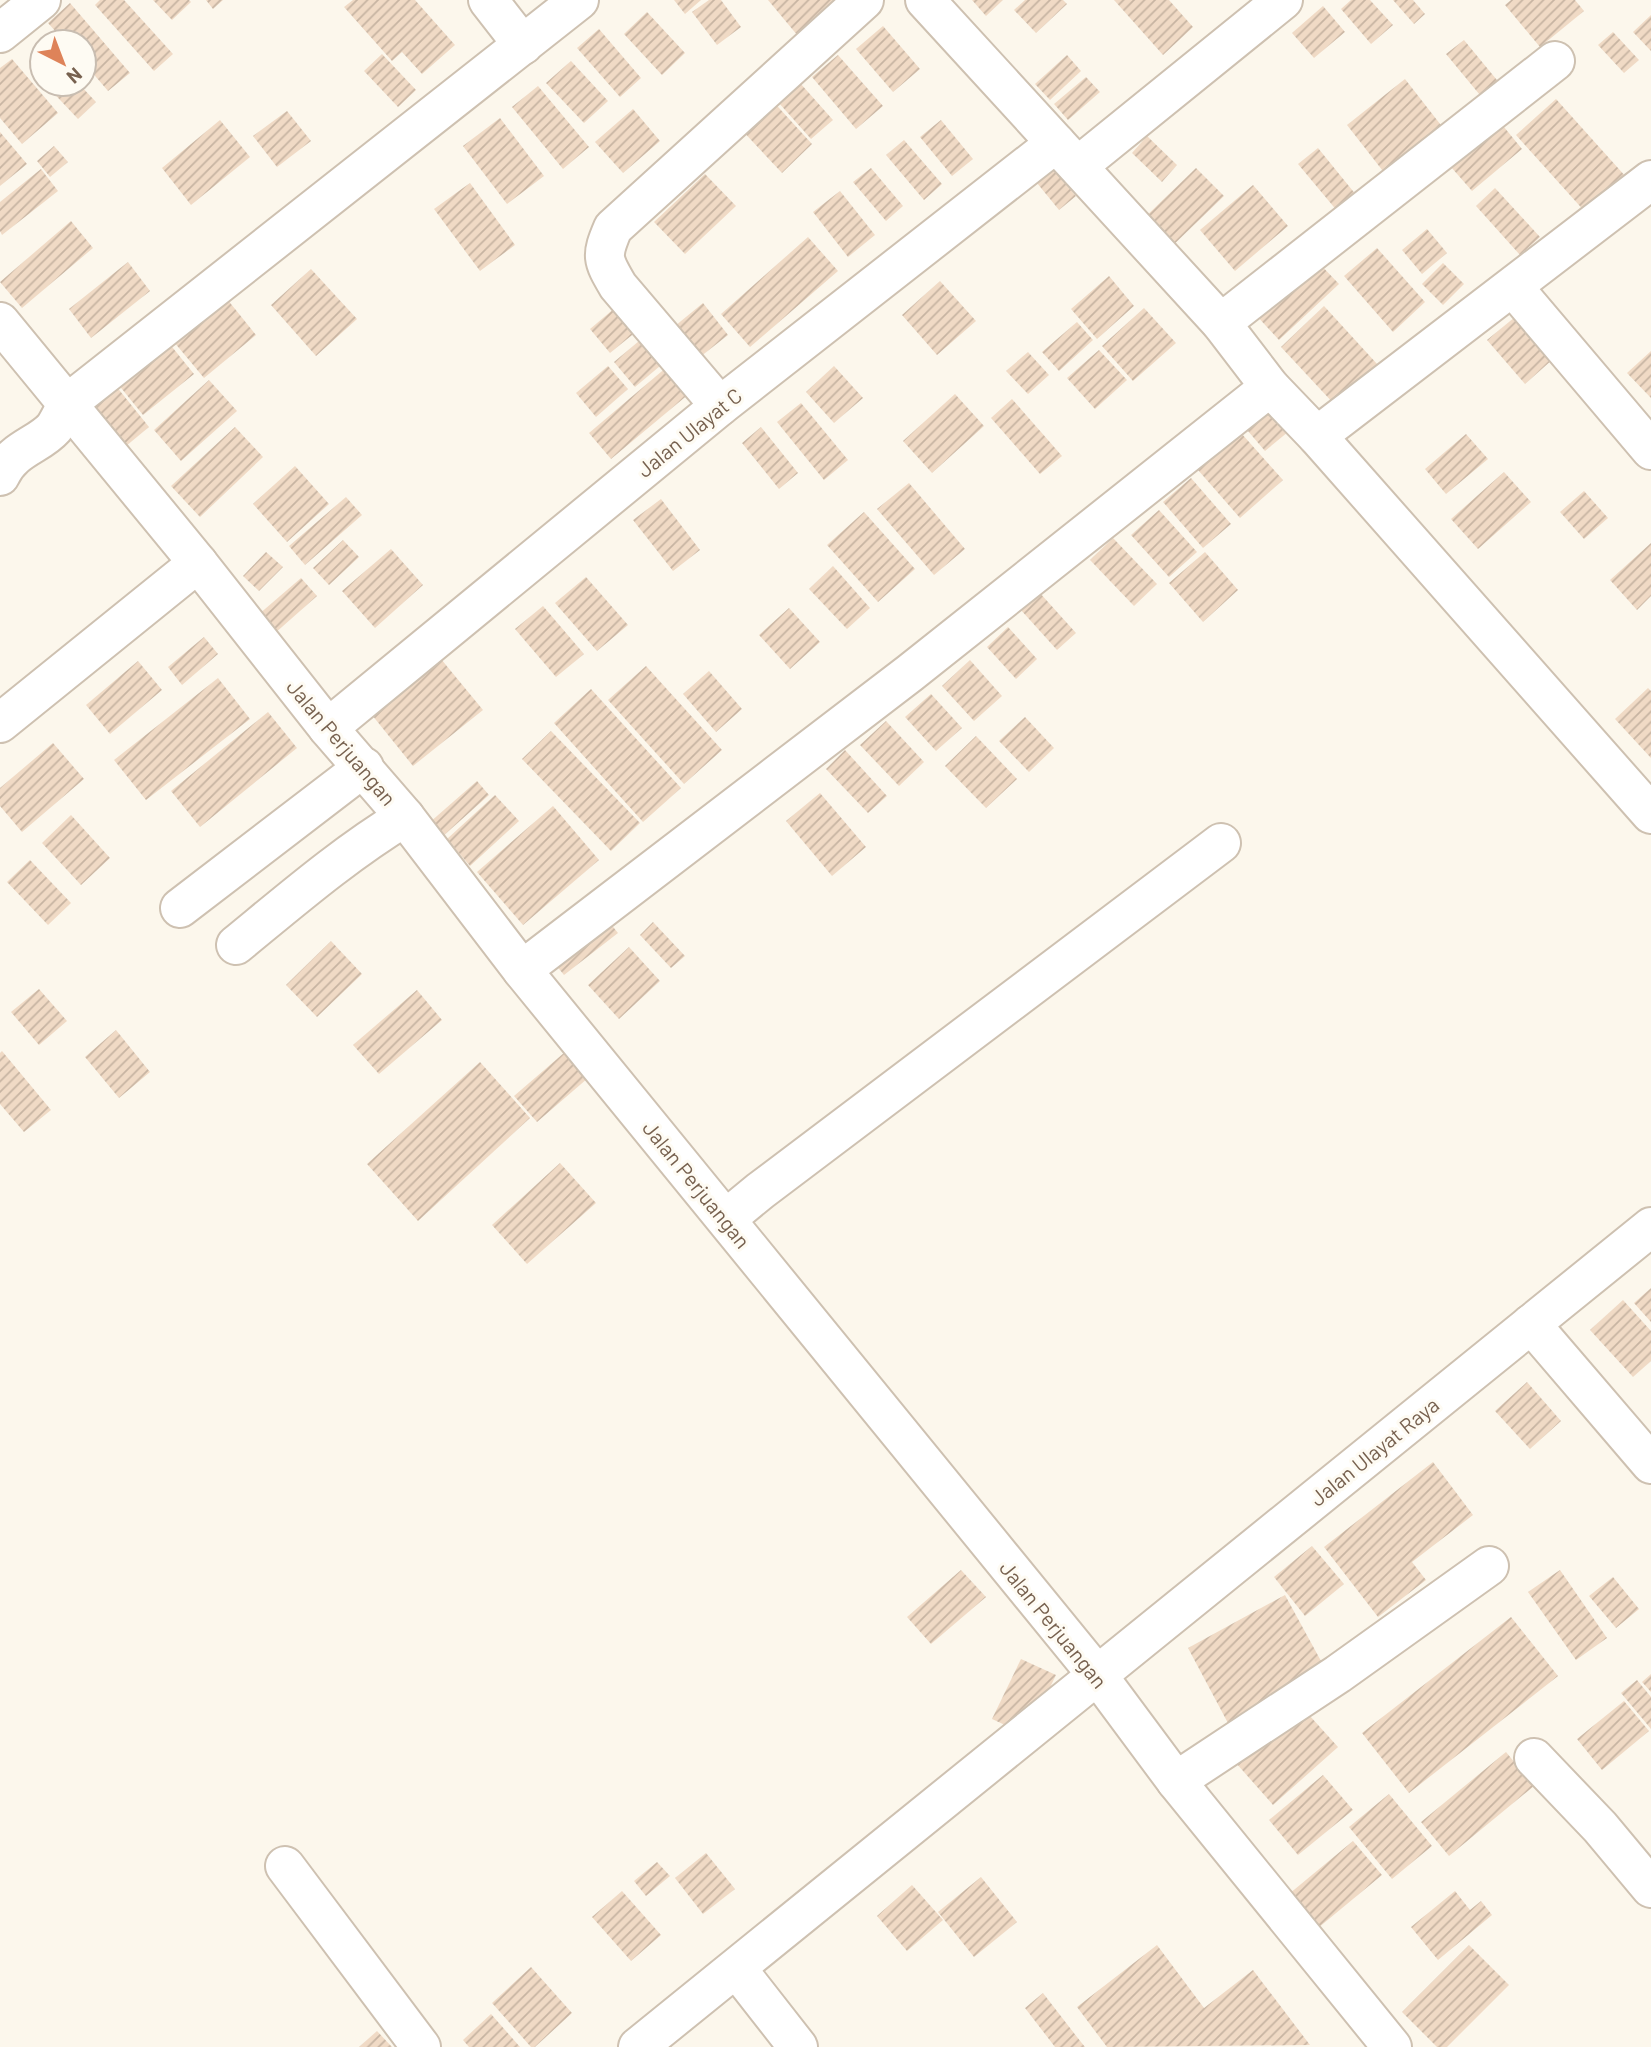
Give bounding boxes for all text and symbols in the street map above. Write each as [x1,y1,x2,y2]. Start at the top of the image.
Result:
north arrow [28,28,98,98]
text: N [62,63,87,89]
street label: Jalan Ulayat C [632,382,746,482]
street label: Jalan Perjuangan [282,674,402,810]
street label: Jalan Perjuangan [638,1115,756,1253]
street label: Jalan Ulayat Raya [1305,1391,1443,1511]
street label: Jalan Perjuangan [995,1555,1113,1693]

